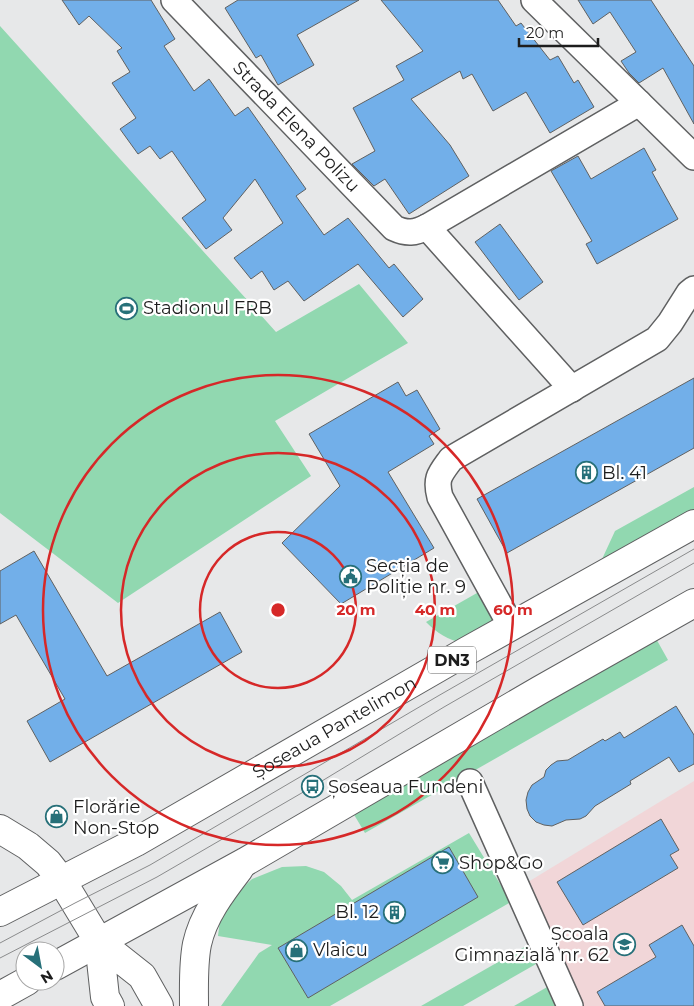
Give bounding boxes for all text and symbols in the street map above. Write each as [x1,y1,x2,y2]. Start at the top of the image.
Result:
scale bar [519,15,598,47]
text: 20 m [526,23,564,42]
street label: Strada Elena Polizu [228,57,364,197]
sports icon: Stadionul FRB [115,296,139,320]
place label: Stadionul FRB [143,297,272,319]
building icon: Bl. 41 [574,461,598,485]
place label: Bl. 41 [602,462,647,484]
place label: Secția de Poliție nr. 9 [366,555,466,599]
public building icon: Secția de Poliție nr. 9 [338,564,362,588]
text: 20 m [336,600,376,619]
text: 40 m [415,600,455,619]
text: 60 m [493,600,533,619]
centre of rings [269,601,287,619]
road number: DN3 [428,646,476,674]
street label: Șoseaua Pantelimon [249,672,420,784]
bus stop icon: Șoseaua Fundeni [300,775,324,799]
place label: Șoseaua Fundeni [328,776,483,799]
place label: Florărie Non-Stop [73,796,159,839]
shop icon: Florărie Non-Stop [45,805,69,829]
supermarket icon: Shop&Go [431,851,455,875]
place label: Shop&Go [459,852,543,874]
building icon: Bl. 12 [383,900,407,924]
place label: Bl. 12 [335,901,379,923]
place label: Școala Gimnazială nr. 62 [455,923,609,966]
school or university icon: Școala Gimnazială nr. 62 [613,932,637,956]
shop icon: Vlaicu [285,938,309,962]
place label: Vlaicu [313,939,368,961]
north arrow [15,941,65,991]
text: N [37,966,56,988]

